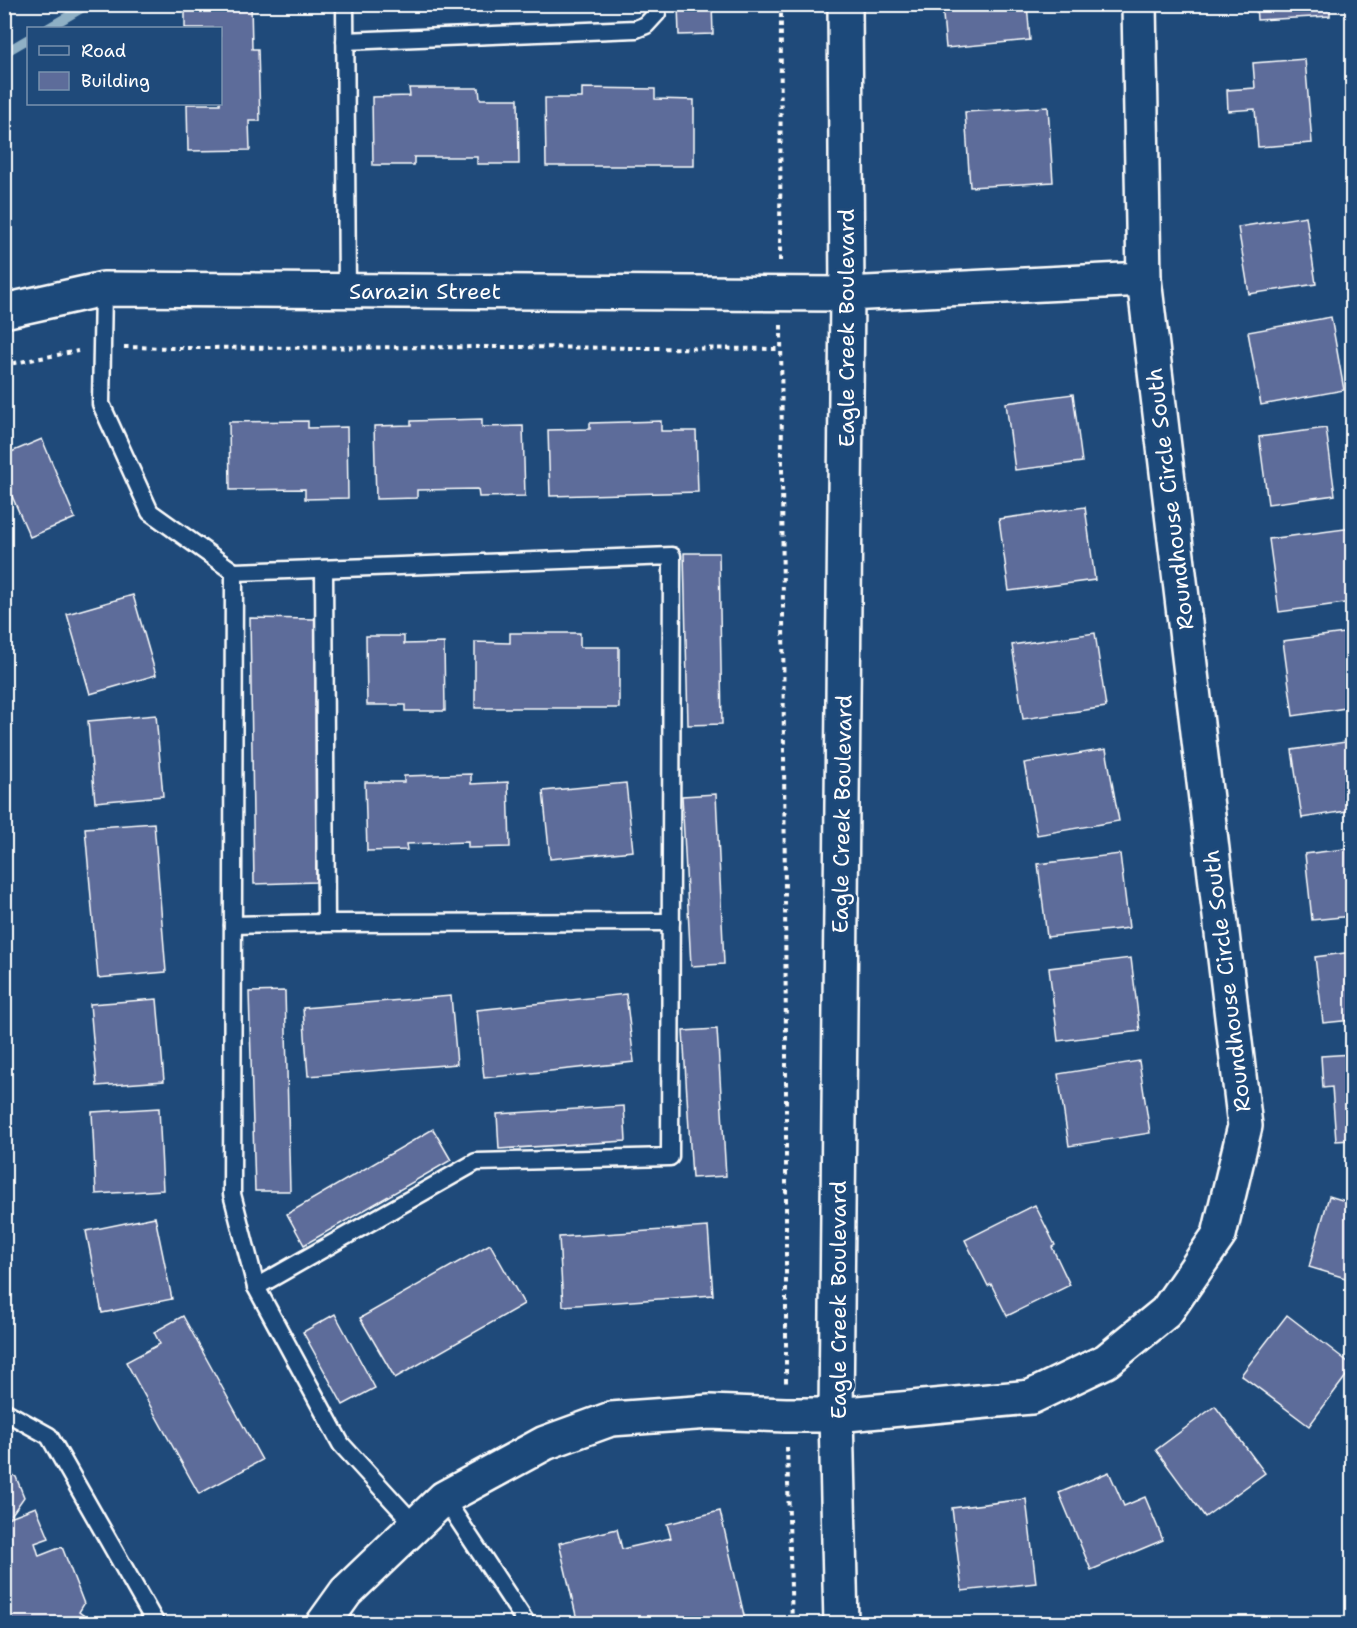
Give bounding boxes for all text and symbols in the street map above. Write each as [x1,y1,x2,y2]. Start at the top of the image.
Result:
legend [27,27,222,105]
text: Road [81,39,126,63]
text: Building [81,69,150,93]
street label: Eagle Creek Boulevard [832,209,861,447]
street label: Sarazin Street [349,277,501,306]
street label: Roundhouse Circle South [1140,366,1200,632]
street label: Eagle Creek Boulevard [825,694,859,934]
street label: Roundhouse Circle South [1197,848,1257,1114]
street label: Eagle Creek Boulevard [824,1181,853,1419]

